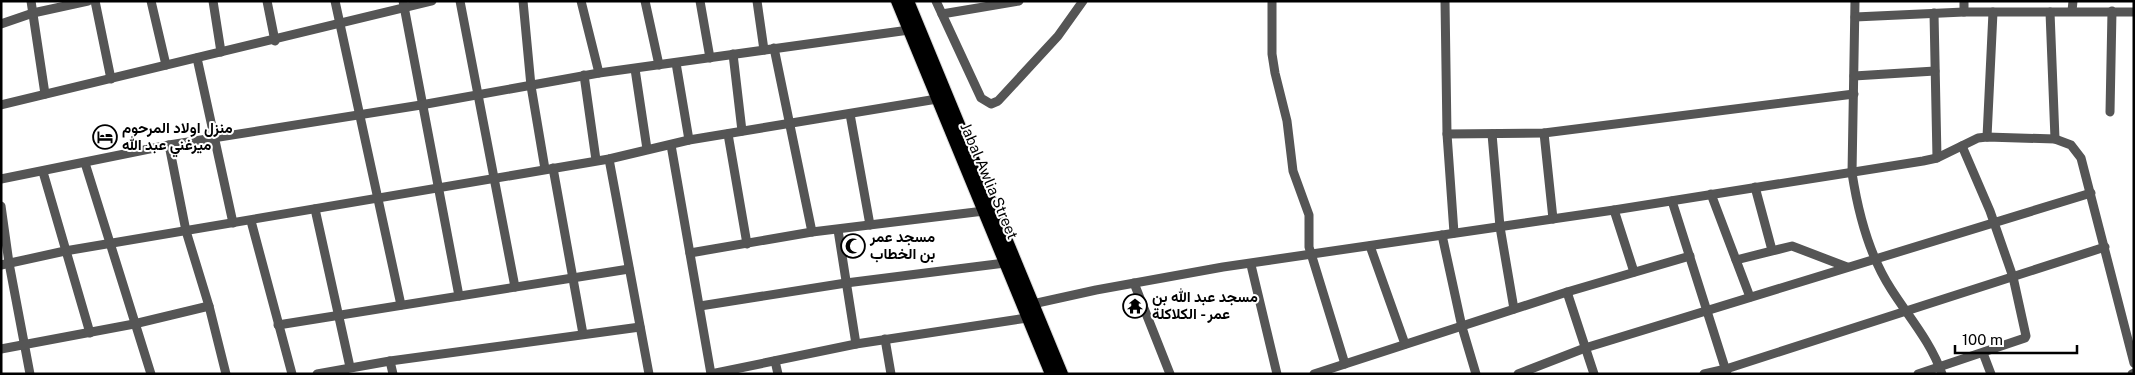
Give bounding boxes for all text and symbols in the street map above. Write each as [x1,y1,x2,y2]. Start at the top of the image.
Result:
place label: منزل اولاد المرحوم ميرغني عبد الله [122,119,233,158]
street label: Jabal Awlia Street [957,120,1022,242]
hotel icon: منزل اولاد المرحوم ميرغني عبد الله [92,124,118,150]
place label: مسجد عمر بن الخطاب [869,228,935,263]
mosque icon: مسجد عمر بن الخطاب [840,233,866,259]
place label: مسجد عبد الله بن عمر - الكلاكلة [1152,288,1258,323]
temple icon: مسجد عبد الله بن عمر - الكلاكلة [1122,293,1148,319]
scale bar [1955,322,2078,354]
text: 100 m [1962,331,2003,348]

